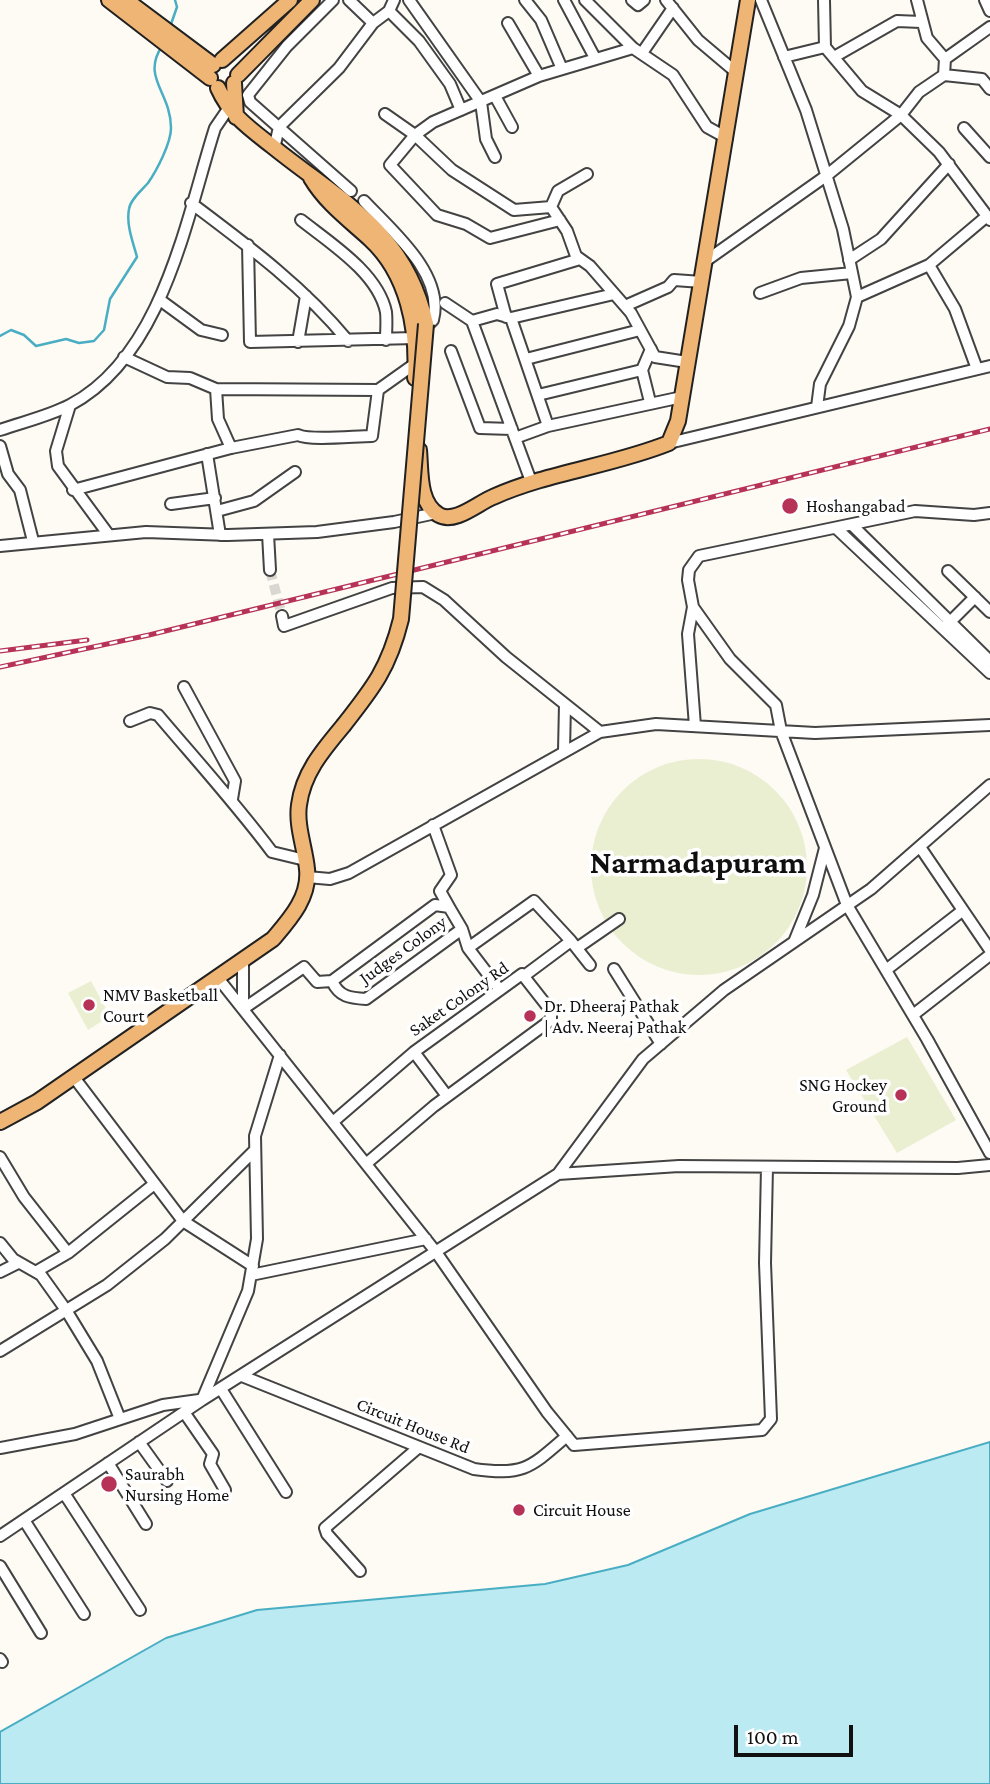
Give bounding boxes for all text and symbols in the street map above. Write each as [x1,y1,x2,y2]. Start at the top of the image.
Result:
place label: Hoshangabad [806,495,905,517]
marker: Hoshangabad [780,496,800,516]
district label: Narmadapuram [590,844,806,882]
street label: Judges Colony [355,911,451,989]
street label: Saket Colony Rd [405,957,513,1041]
place label: NMV Basketball Court [103,984,218,1026]
place label: Dr. Dheeraj Pathak | Adv. Neeraj Pathak [544,995,686,1038]
marker: NMV Basketball Court [81,997,97,1013]
marker: Dr. Dheeraj Pathak | Adv. Neeraj Pathak [522,1008,538,1024]
place label: SNG Hockey Ground [799,1074,887,1116]
marker: SNG Hockey Ground [893,1087,909,1103]
street label: Circuit House Rd [353,1393,473,1459]
place label: Saurabh Nursing Home [125,1463,229,1506]
marker: Saurabh Nursing Home [99,1474,119,1494]
place label: Circuit House [533,1499,631,1521]
marker: Circuit House [511,1502,527,1518]
scale bar [738,1710,857,1754]
text: 100 m [747,1725,799,1749]

